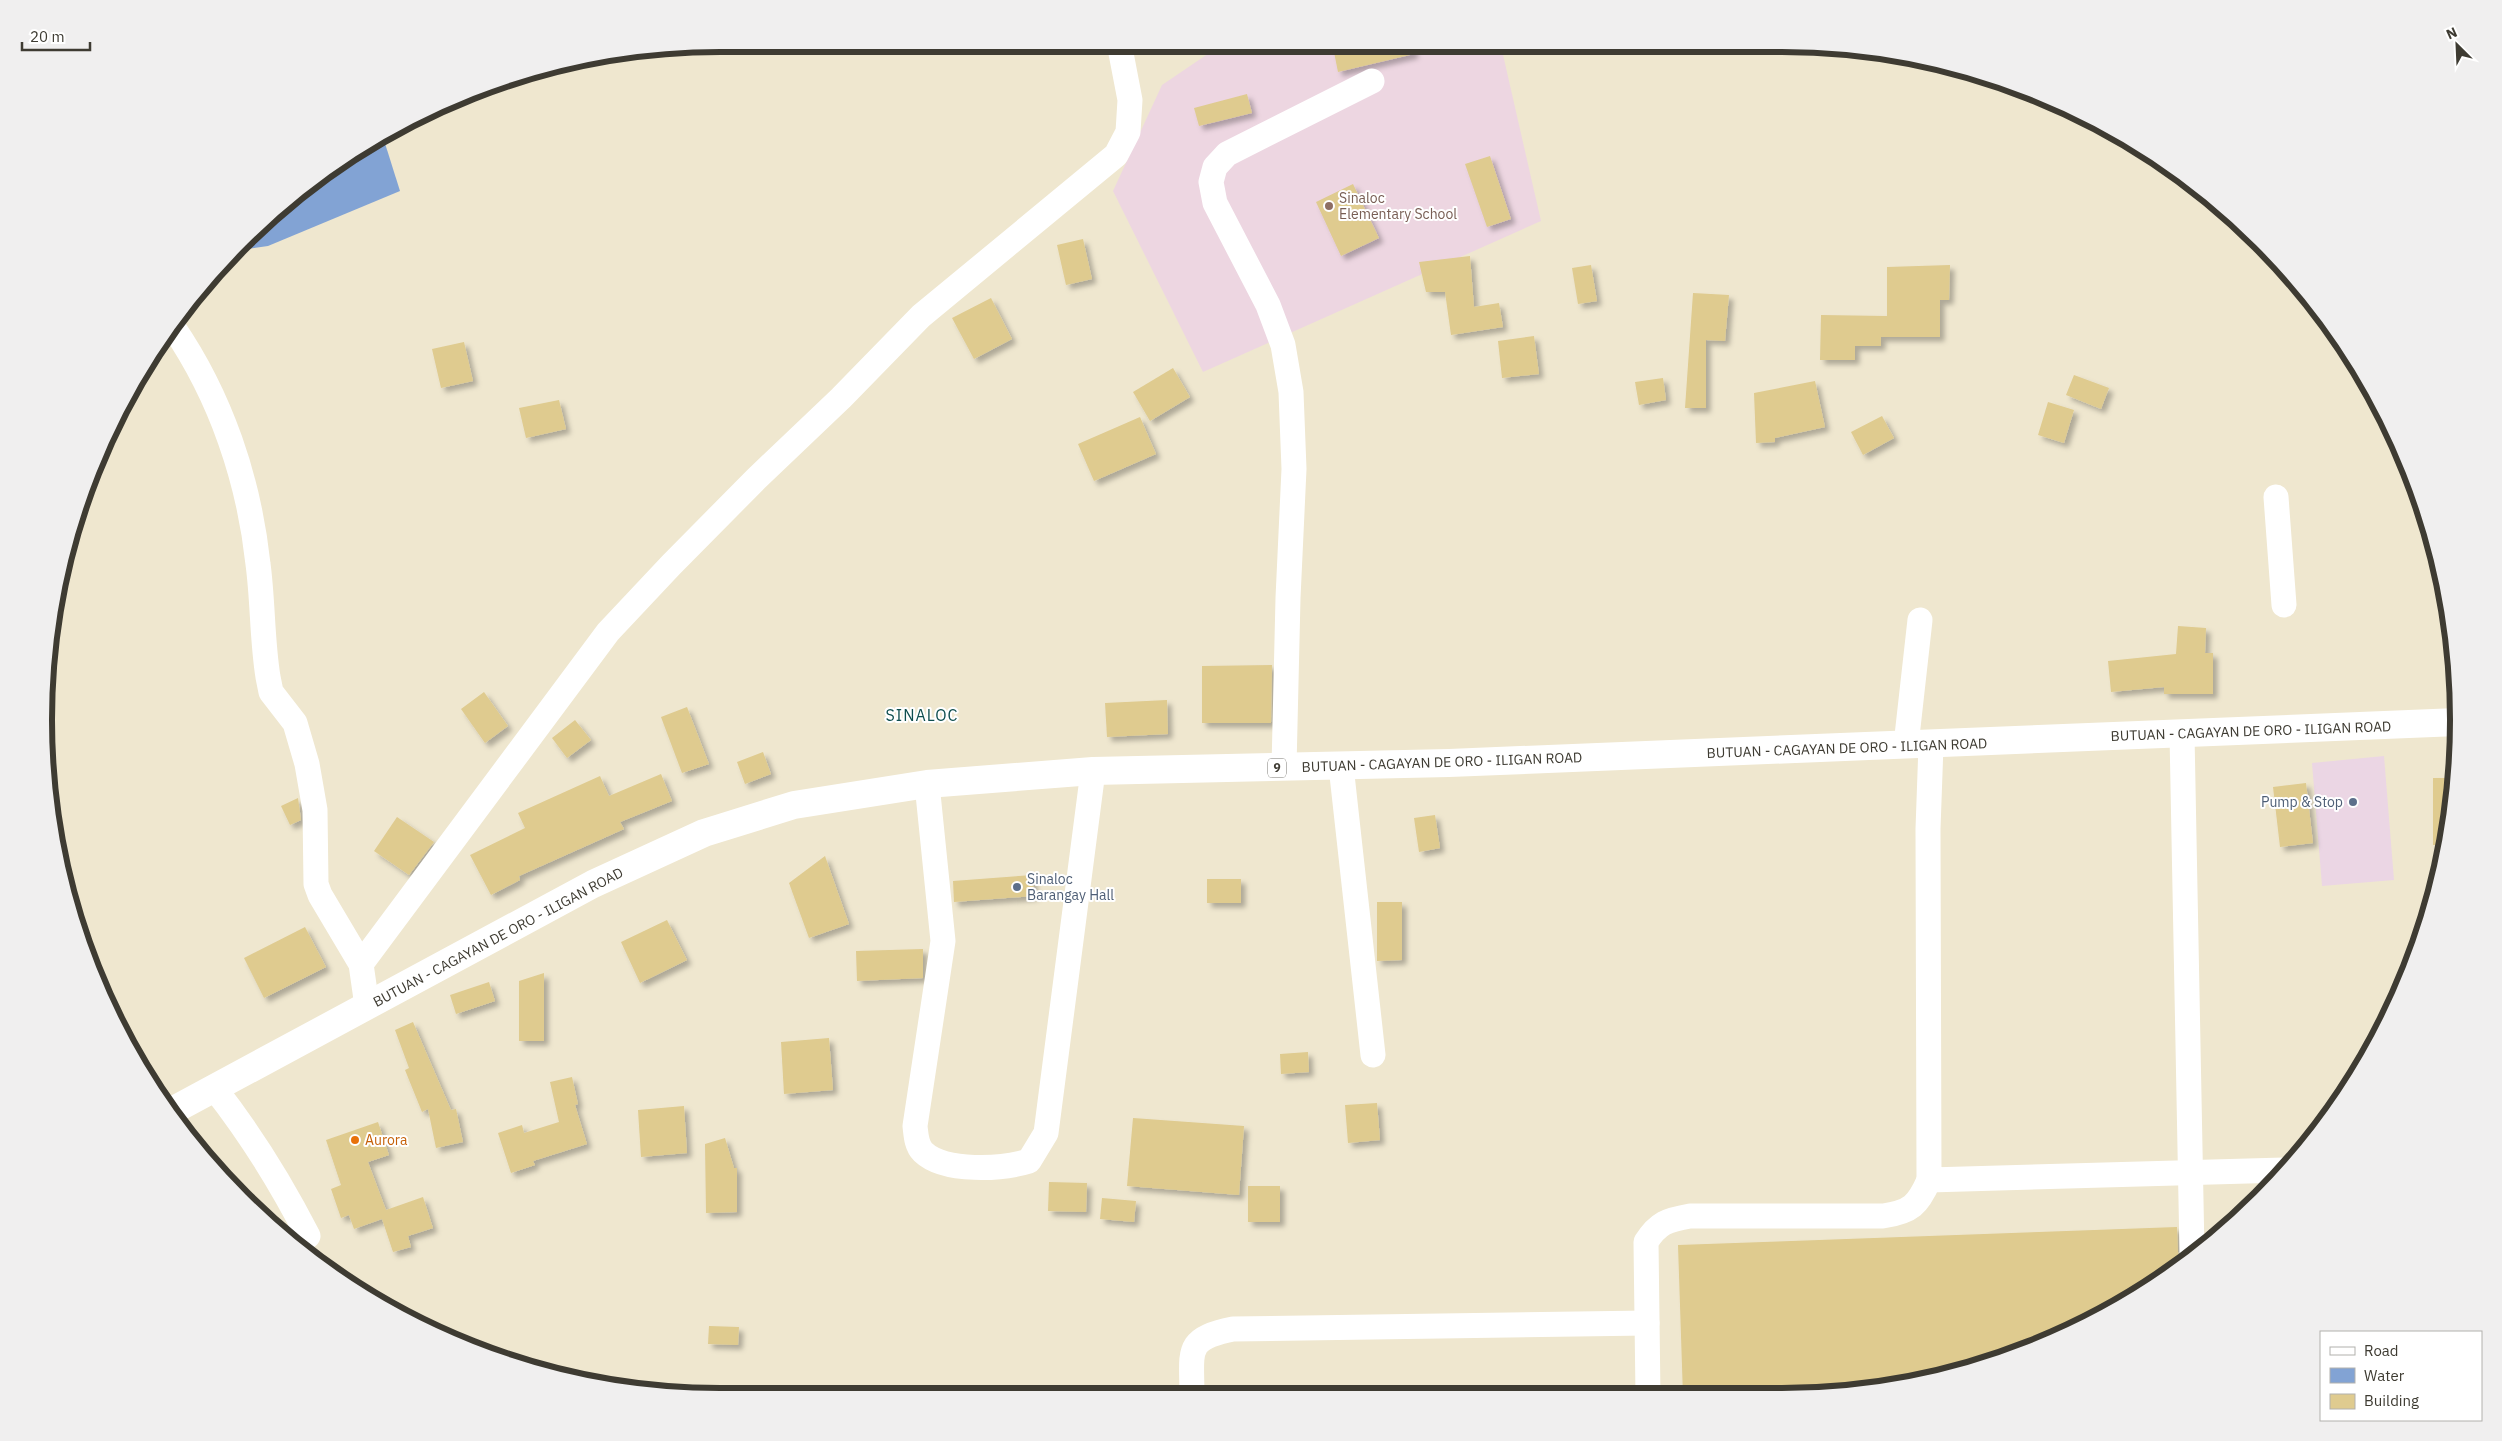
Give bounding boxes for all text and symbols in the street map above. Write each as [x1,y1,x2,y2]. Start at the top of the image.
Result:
scale bar [22,20,90,52]
north arrow [2432,20,2482,70]
text: N [2443,23,2460,43]
text: 20 m [30,27,65,46]
place label: Sinaloc Elementary School [1339,189,1457,223]
marker: Sinaloc Elementary School [1323,200,1335,212]
district label: SINALOC [885,705,959,725]
street label: BUTUAN - CAGAYAN DE ORO - ILIGAN ROAD [2110,717,2392,745]
street label: BUTUAN - CAGAYAN DE ORO - ILIGAN ROAD [1706,734,1988,762]
street label: BUTUAN - CAGAYAN DE ORO - ILIGAN ROAD [1301,748,1583,776]
road number: 9 [1268,758,1286,778]
place label: Pump & Stop [2261,793,2343,811]
marker: Pump & Stop [2347,796,2359,808]
street label: BUTUAN - CAGAYAN DE ORO - ILIGAN ROAD [370,863,626,1011]
place label: Sinaloc Barangay Hall [1027,870,1114,904]
marker: Sinaloc Barangay Hall [1011,881,1023,893]
place label: Aurora [365,1131,408,1149]
marker: Aurora [349,1134,361,1146]
legend [2320,1331,2482,1421]
text: Road [2364,1341,2399,1360]
text: Water [2364,1366,2405,1385]
text: Building [2364,1391,2419,1410]

